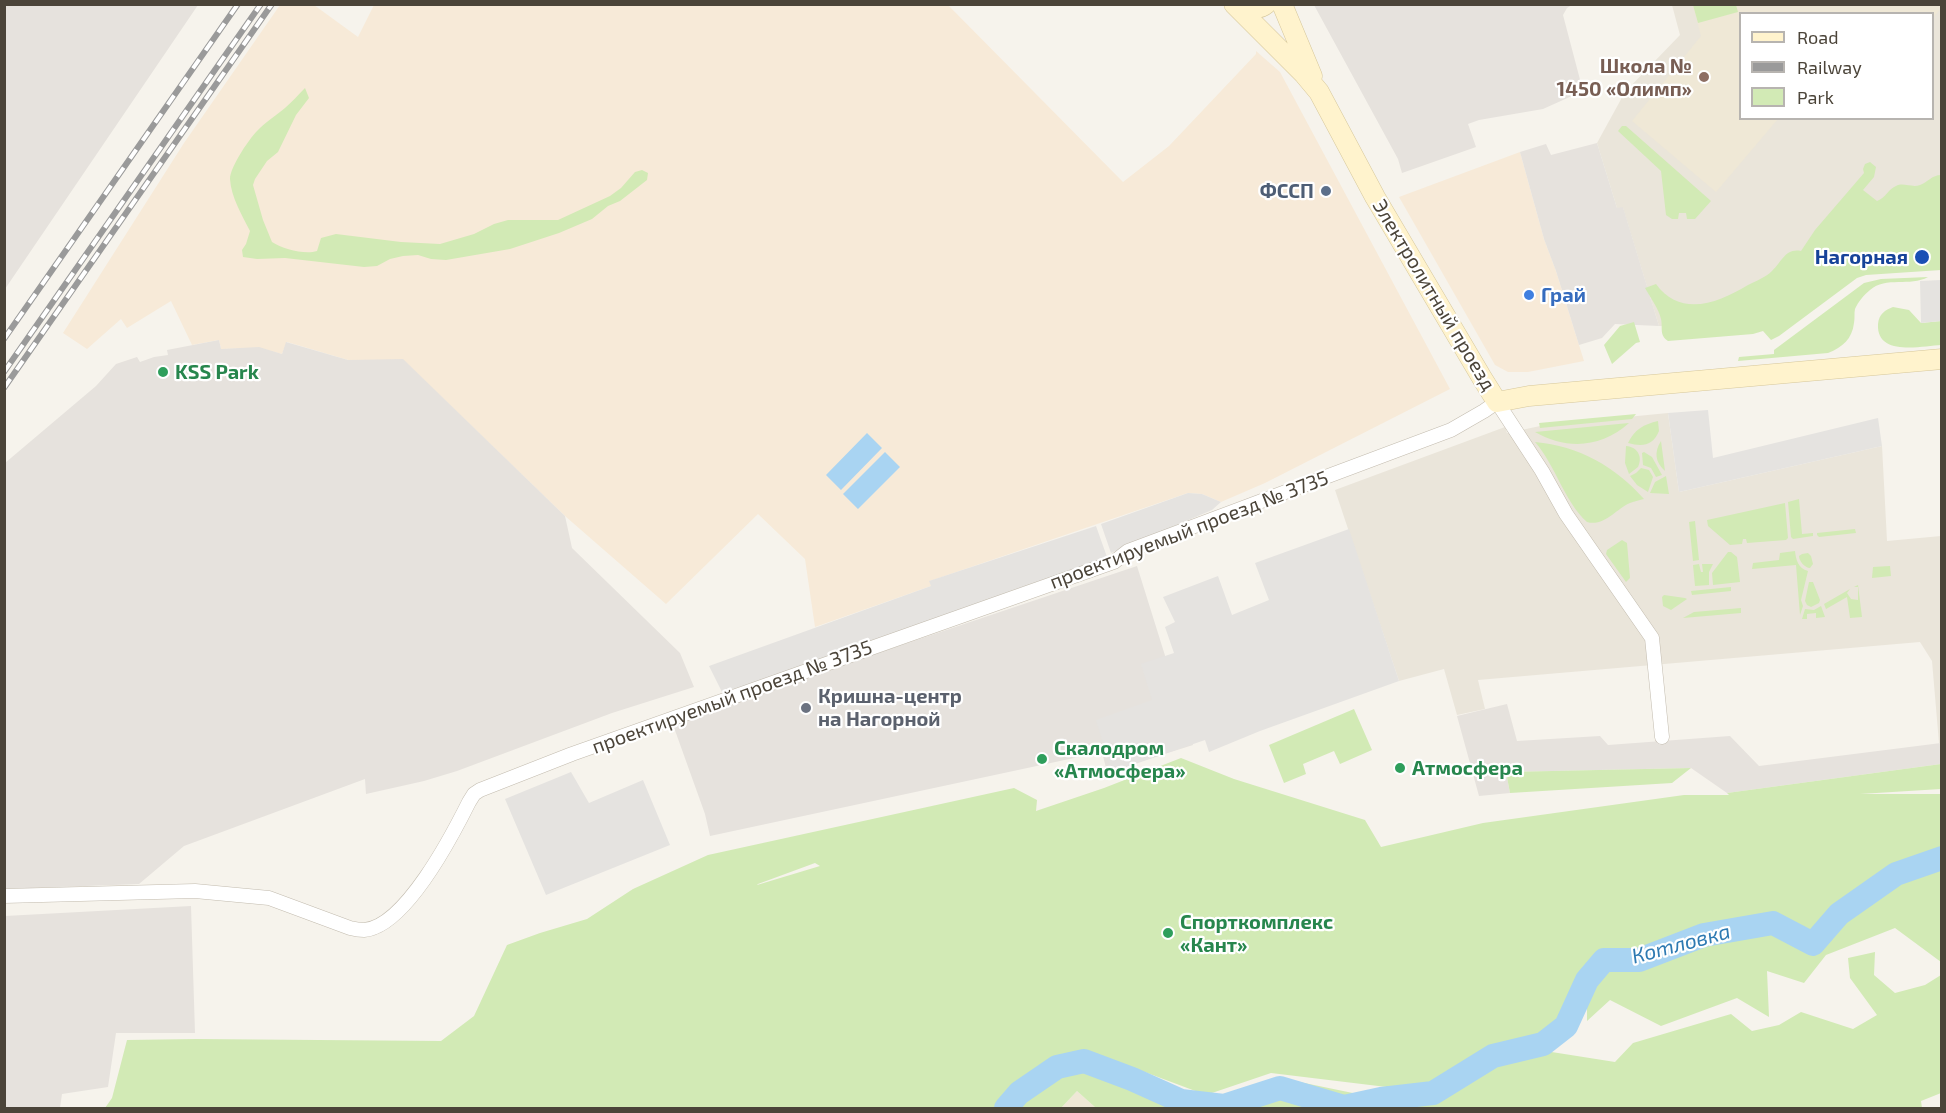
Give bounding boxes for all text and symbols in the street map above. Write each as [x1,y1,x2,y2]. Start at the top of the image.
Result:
legend [1739,12,1934,120]
text: Road [1797,26,1838,48]
place label: Школа № 1450 «Олимп» [1557,54,1692,101]
text: Railway [1797,56,1862,78]
marker: Школа № 1450 «Олимп» [1697,70,1711,84]
text: Park [1797,86,1834,108]
place label: ФССП [1260,179,1314,203]
marker: ФССП [1319,184,1333,198]
street label: Электролитный проезд [1367,195,1501,395]
place label: Нагорная [1815,245,1908,269]
marker: Нагорная [1913,248,1931,266]
place label: Грай [1541,283,1586,307]
marker: Грай [1522,288,1536,302]
place label: KSS Park [175,360,259,384]
marker: KSS Park [156,365,170,379]
street label: проектируемый проезд № 3735 [1046,466,1332,594]
street label: проектируемый проезд № 3735 [589,635,875,759]
place label: Кришна-центр на Нагорной [818,684,962,731]
marker: Кришна-центр на Нагорной [799,701,813,715]
place label: Скалодром «Атмосфера» [1054,736,1186,783]
marker: Скалодром «Атмосфера» [1035,752,1049,766]
place label: Атмосфера [1412,756,1523,780]
marker: Атмосфера [1393,761,1407,775]
place label: Спорткомплекс «Кант» [1180,910,1333,957]
water label: Котловка [1629,919,1733,969]
marker: Спорткомплекс «Кант» [1161,926,1175,940]

